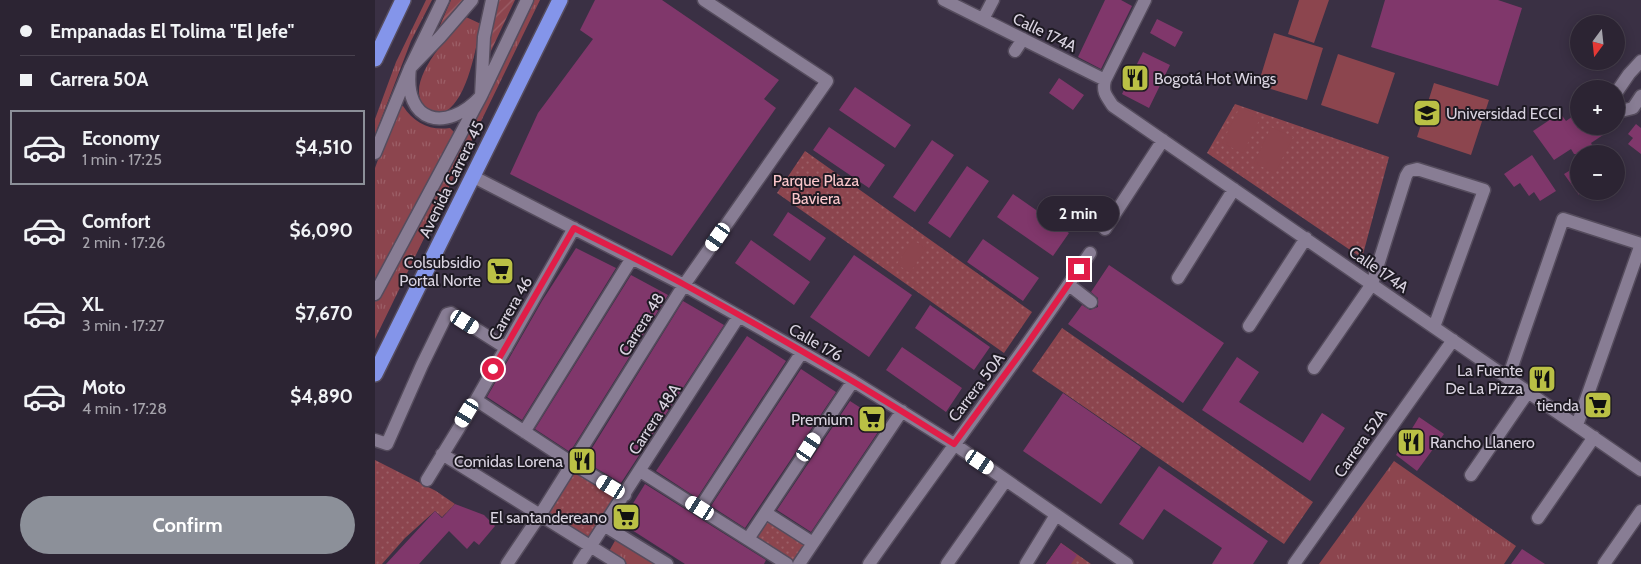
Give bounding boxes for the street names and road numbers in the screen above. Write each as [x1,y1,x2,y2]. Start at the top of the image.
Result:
street label: Calle 174A [1010,9,1080,56]
street label: Avenida Carrera 45 [415,118,488,241]
street label: Calle 174A [1345,242,1412,297]
street label: Carrera 46 [485,273,536,343]
street label: Carrera 48 [615,289,668,359]
street label: Calle 176 [786,320,846,365]
street label: Carrera 50A [944,349,1009,426]
street label: Carrera 48A [624,380,684,458]
street label: Carrera 52A [1330,405,1391,481]

